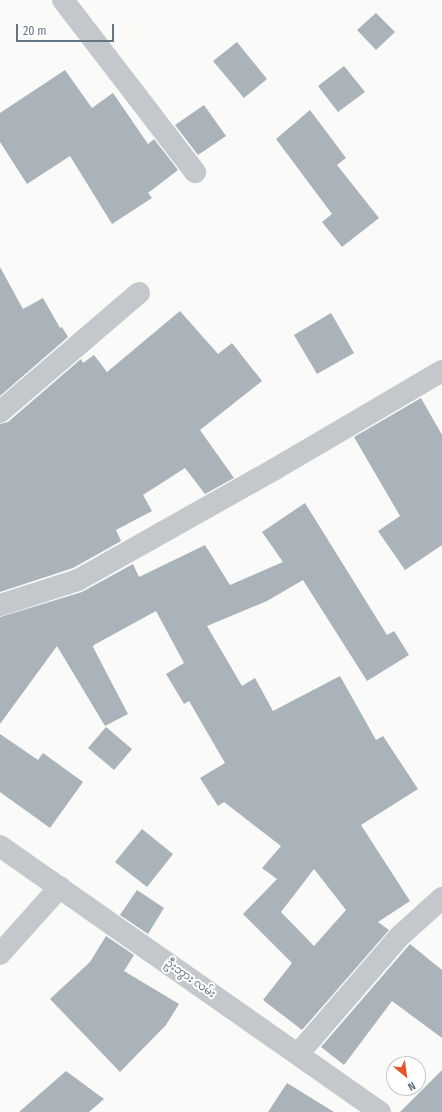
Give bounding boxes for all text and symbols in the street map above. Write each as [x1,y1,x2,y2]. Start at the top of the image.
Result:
scale bar [18,16,116,42]
text: 20 m [23,24,47,38]
street label: ဦးဘွား လမ်း [162,957,218,1001]
north arrow [386,1056,426,1096]
text: N [406,1079,418,1093]

